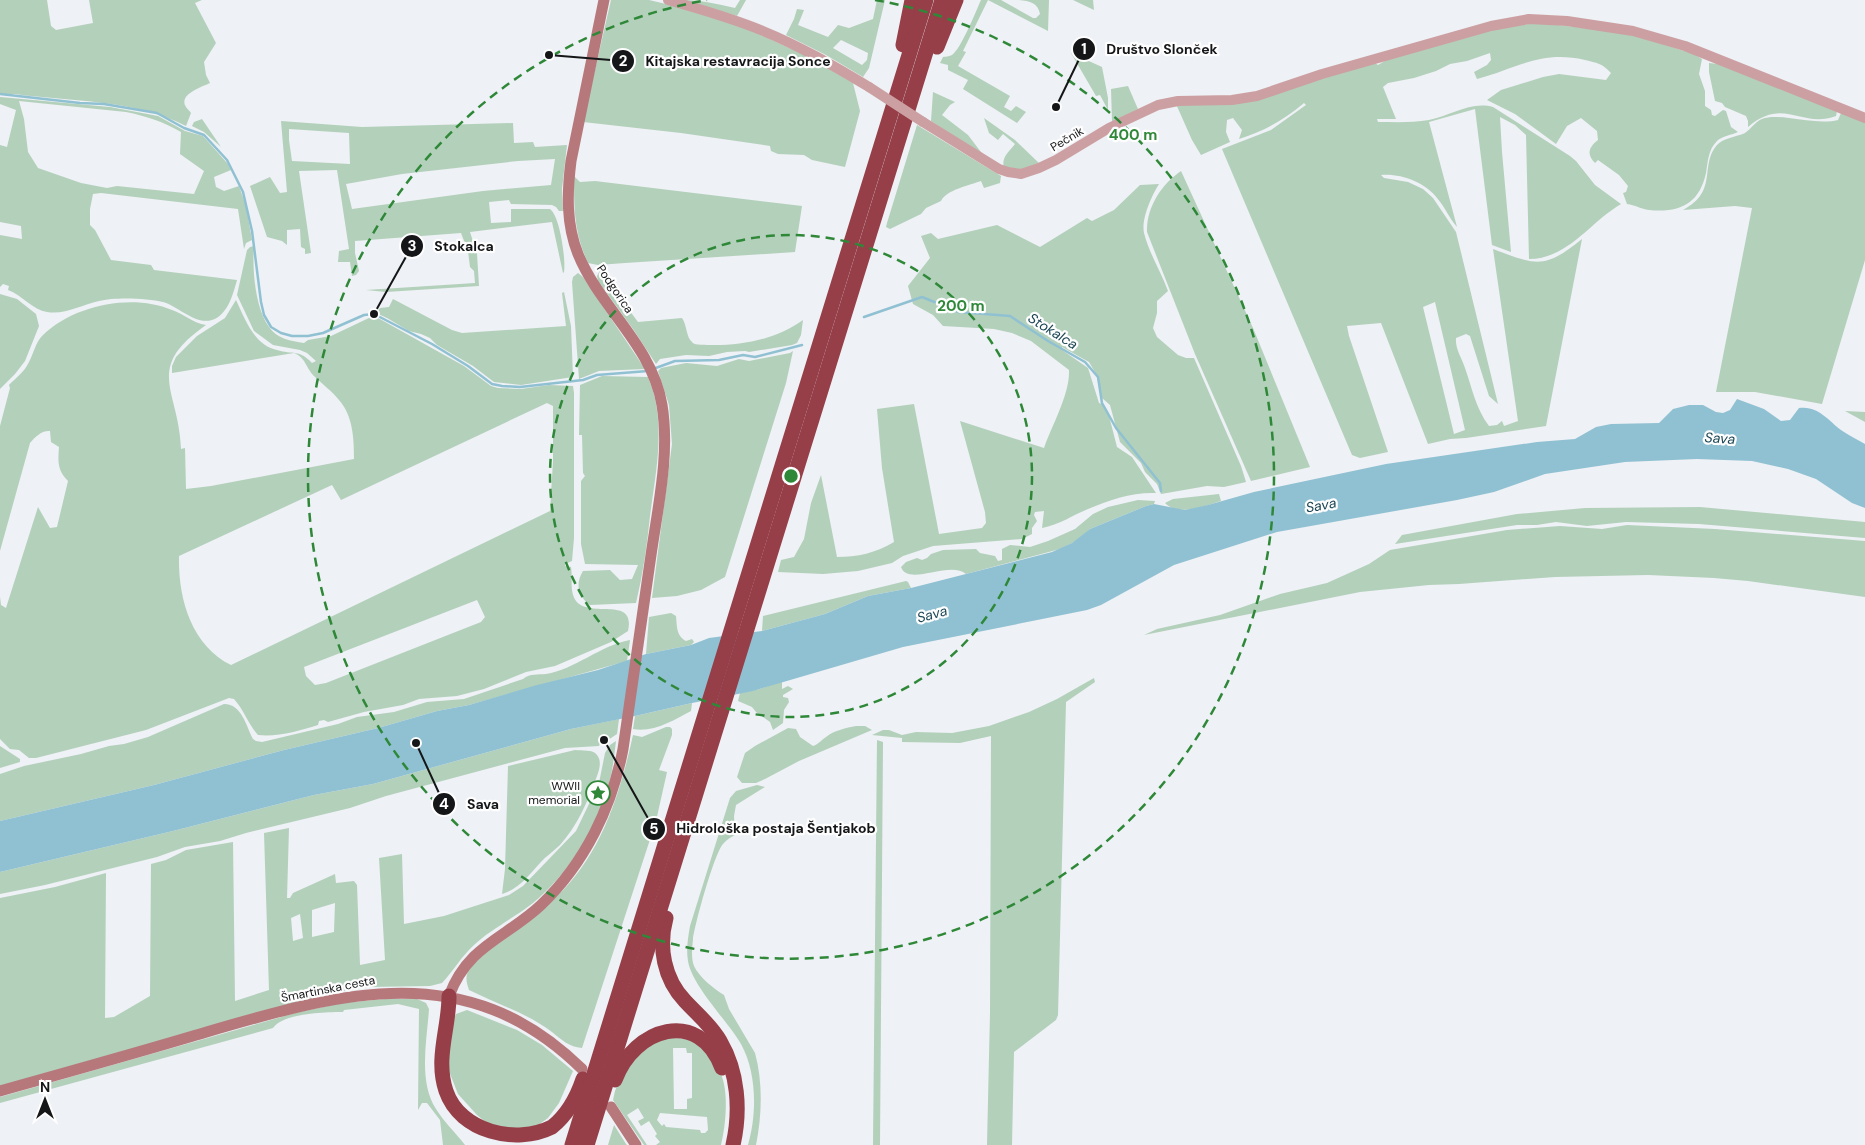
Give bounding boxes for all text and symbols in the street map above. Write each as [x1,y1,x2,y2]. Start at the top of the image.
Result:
callout: Društvo Slonček [1071,34,1228,63]
text: 1 [1081,39,1087,59]
text: Društvo Slonček [1106,40,1218,58]
callout: Kitajska restavracija Sonce [610,46,841,75]
text: 2 [619,51,628,71]
text: Kitajska restavracija Sonce [645,52,831,70]
street label: Pečnik [1047,123,1087,155]
text: 400 m [1109,125,1157,145]
callout: Stokalca [400,232,504,261]
text: 3 [407,236,417,256]
text: Stokalca [434,237,494,255]
street label: Podgorica [593,262,637,316]
text: 200 m [937,296,985,316]
water label: Stokalca [1025,309,1081,353]
water label: Sava [1704,428,1736,448]
centre of rings [782,467,800,485]
water label: Sava [1304,493,1338,517]
water label: Sava [915,601,949,627]
place label: WWII memorial [528,778,580,808]
place icon: WWII memorial [585,780,611,806]
callout: Sava [431,790,509,819]
text: 4 [439,794,449,814]
text: Sava [467,795,499,813]
callout: Hidrološka postaja Šentjakob [642,814,886,843]
text: 5 [649,819,659,839]
text: Hidrološka postaja Šentjakob [676,819,876,837]
street label: Šmartinska cesta [280,972,376,1006]
north arrow [20,1075,70,1125]
text: N [40,1078,50,1096]

